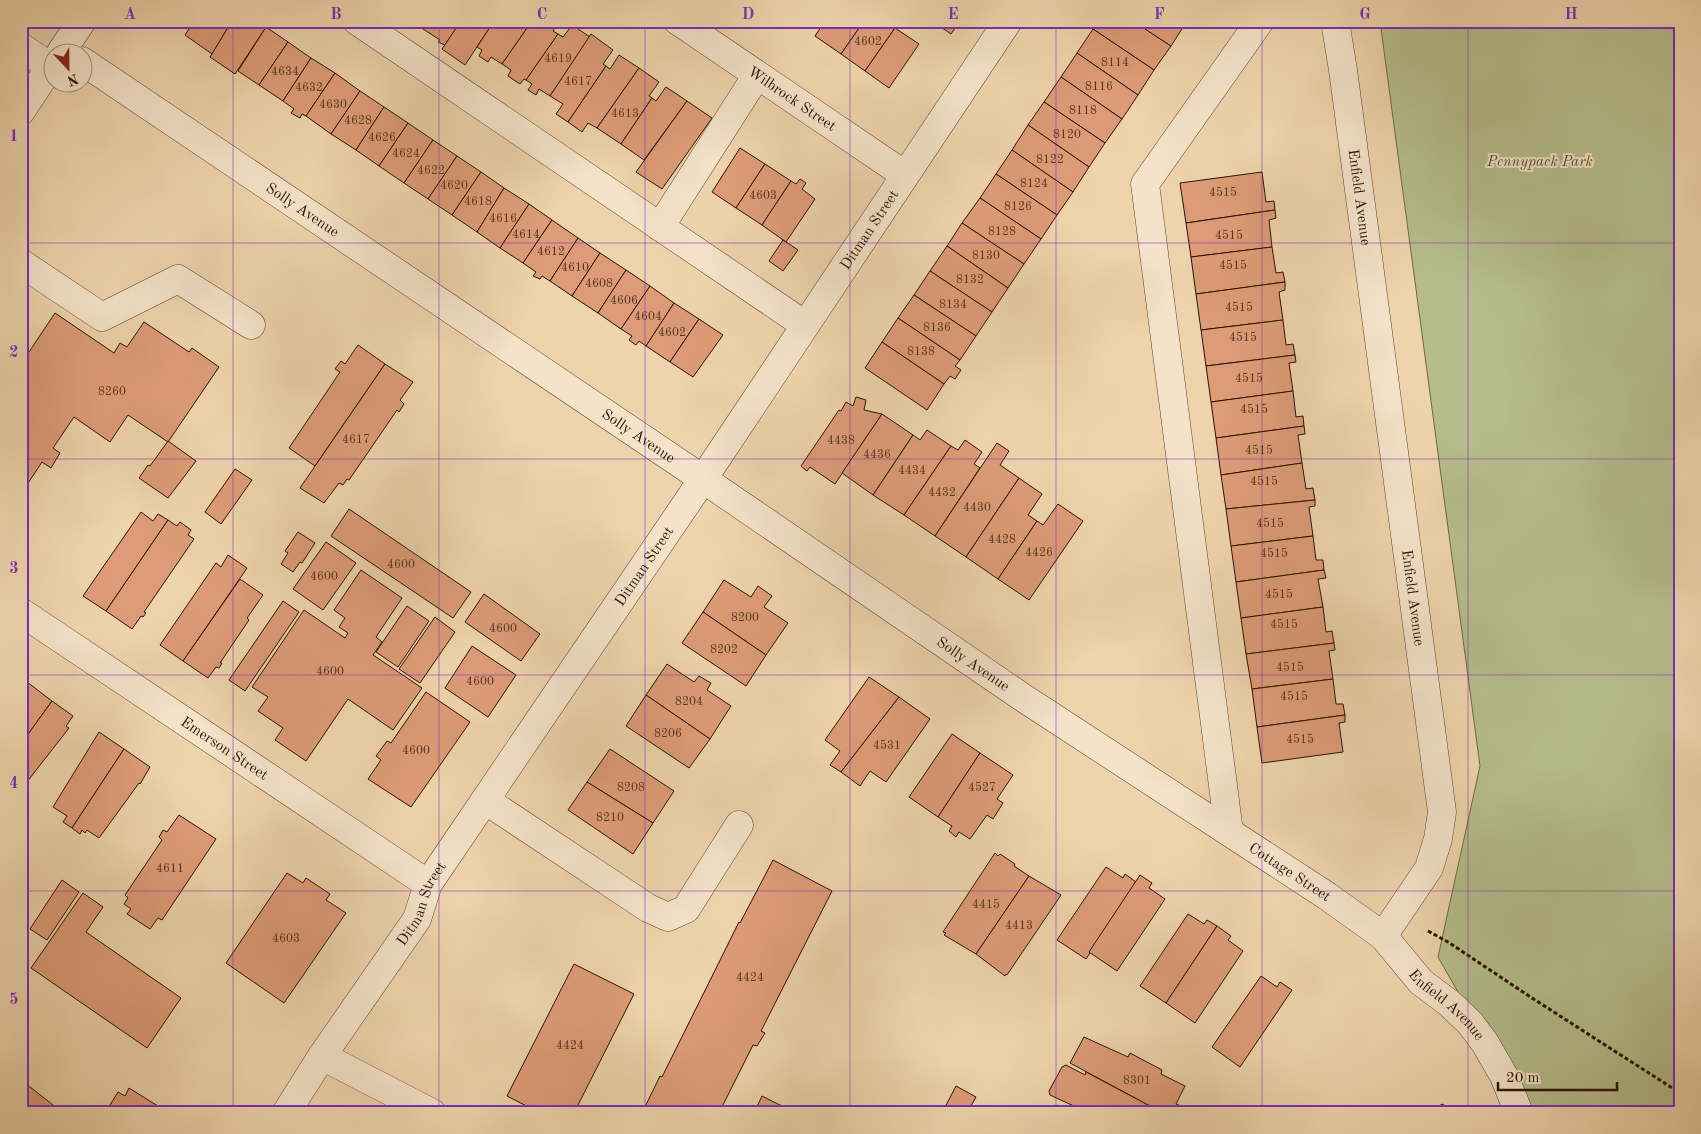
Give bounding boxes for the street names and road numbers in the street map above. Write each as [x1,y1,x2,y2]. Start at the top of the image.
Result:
street label: Wilbrock Street [744,65,838,135]
street label: Enfield Avenue [1345,148,1372,247]
street label: Solly Avenue [262,181,341,241]
street label: Ditman Street [838,188,902,273]
street label: Solly Avenue [598,407,677,467]
street label: Ditman Street [613,525,677,609]
street label: Enfield Avenue [1398,549,1426,647]
street label: Solly Avenue [933,635,1012,695]
street label: Emerson Street [178,715,270,784]
street label: Cottage Street [1246,841,1333,905]
street label: Ditman Street [395,860,450,949]
street label: Enfield Avenue [1405,967,1486,1044]

